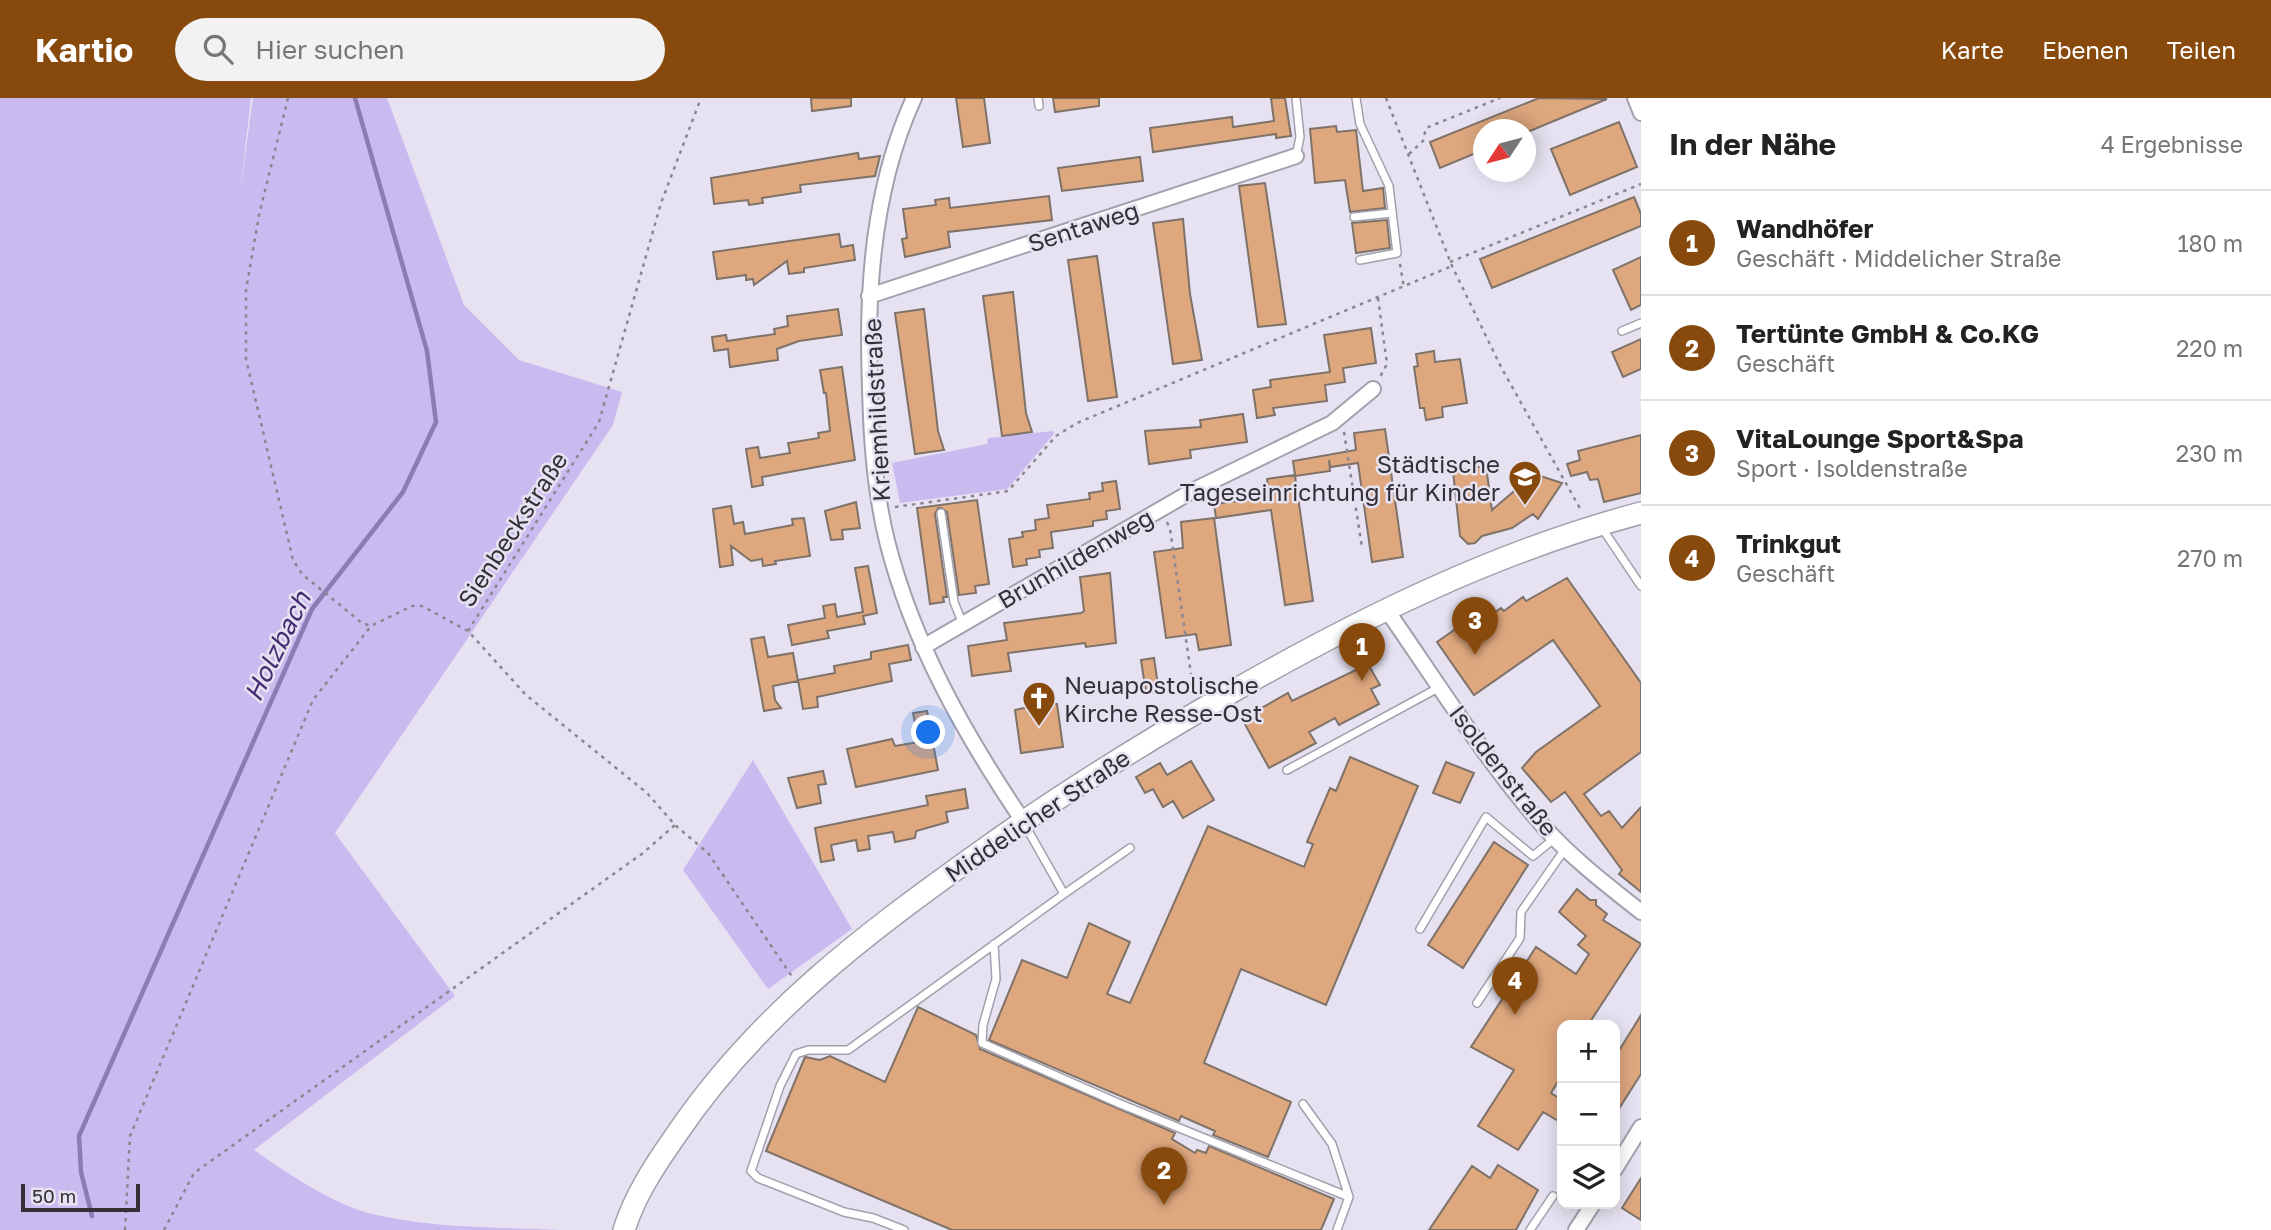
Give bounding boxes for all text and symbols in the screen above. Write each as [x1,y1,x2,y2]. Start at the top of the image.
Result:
search box [175,18,665,81]
text: Kartio [35,30,133,69]
icon: search [199,30,237,68]
text: Hier suchen [255,34,405,65]
text: Karte [1941,35,2004,64]
text: Ebenen [2042,35,2129,64]
text: Teilen [2167,35,2236,64]
north arrow [1473,119,1536,182]
text: In der Nähe [1669,126,1836,162]
text: 4 Ergebnisse [2101,130,2243,158]
street label: Sentaweg [1024,195,1142,257]
text: Wandhöfer [1736,213,1874,244]
text: 1 [1686,229,1698,257]
text: 180 m [2177,229,2243,257]
text: Geschäft · Middelicher Straße [1736,244,2061,272]
street label: Kriemhildstraße [857,317,895,503]
text: Tertünte GmbH & Co.KG [1736,318,2039,349]
text: 2 [1685,334,1699,362]
text: 220 m [2176,334,2243,362]
text: Geschäft [1736,349,1835,377]
text: VitaLounge Sport&Spa [1736,423,2024,454]
text: 3 [1685,439,1699,467]
text: 230 m [2176,439,2243,467]
street label: Sienbeckstraße [451,446,573,612]
place label: Städtische Tageseinrichtung für Kinder [1180,449,1500,506]
text: Sport · Isoldenstraße [1736,454,1967,482]
school or university icon: Städtische Tageseinrichtung für Kinder [1506,458,1544,507]
street label: Brunhildenweg [992,502,1158,614]
text: Trinkgut [1736,528,1841,559]
text: 4 [1685,544,1699,572]
text: 270 m [2177,544,2243,572]
text: Geschäft [1736,559,1835,587]
water label: Holzbach [237,585,317,706]
pin: 3 [1452,597,1498,655]
pin: 1 [1339,623,1385,681]
place label: Neuapostolische Kirche Resse-Ost [1064,670,1262,727]
church icon: Neuapostolische Kirche Resse-Ost [1020,679,1058,728]
street label: Isoldenstraße [1444,699,1564,841]
your location [911,715,945,749]
street label: Middelicher Straße [939,742,1135,888]
pin: 4 [1492,957,1538,1015]
map controls [1557,1020,1620,1209]
button: + [1557,1020,1620,1083]
button: − [1557,1083,1620,1146]
button: layers [1557,1146,1620,1209]
pin: 2 [1141,1147,1187,1205]
scale bar [21,1181,140,1213]
text: 50 m [32,1184,76,1207]

